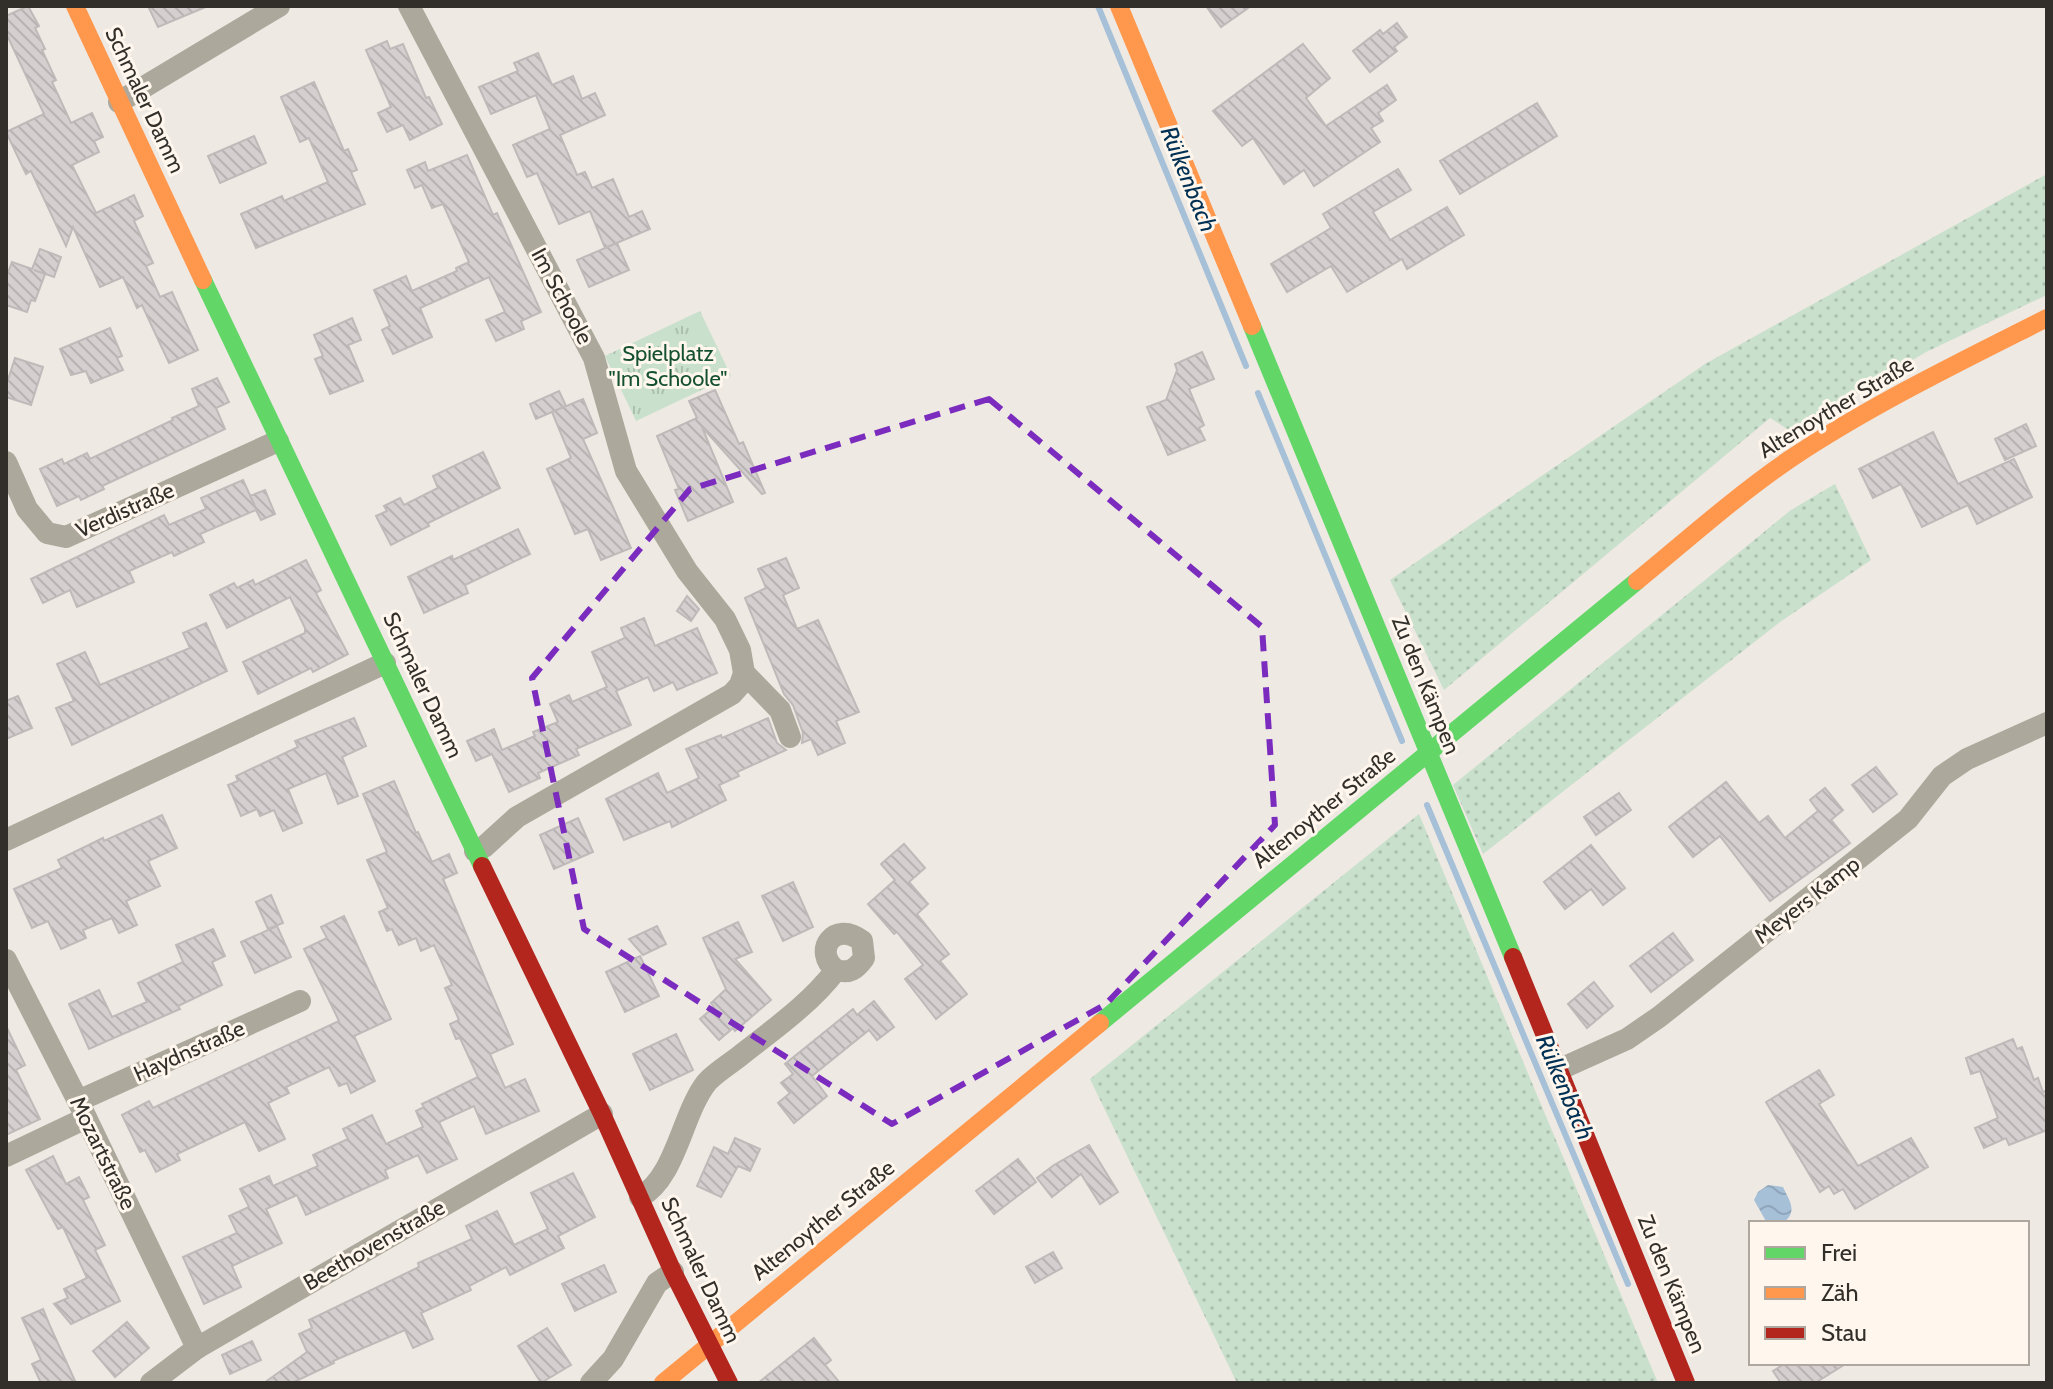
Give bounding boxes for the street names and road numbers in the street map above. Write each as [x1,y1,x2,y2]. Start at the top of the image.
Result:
street label: Schmaler Damm [99,23,191,177]
street label: Im Schoole [525,243,599,349]
street label: Altenoyther Straße [1754,350,1918,464]
street label: Verdistraße [72,476,178,544]
street label: Schmaler Damm [377,608,469,762]
street label: Zu den Kämpen [1386,612,1466,758]
street label: Altenoyther Straße [1247,742,1401,874]
street label: Meyers Kamp [1749,850,1865,950]
street label: Haydnstraße [129,1015,249,1087]
street label: Mozartstraße [64,1092,142,1214]
street label: Altenoyther Straße [746,1154,900,1286]
street label: Schmaler Damm [655,1193,747,1347]
street label: Beethovenstraße [298,1194,450,1296]
street label: Zu den Kämpen [1632,1211,1712,1357]

